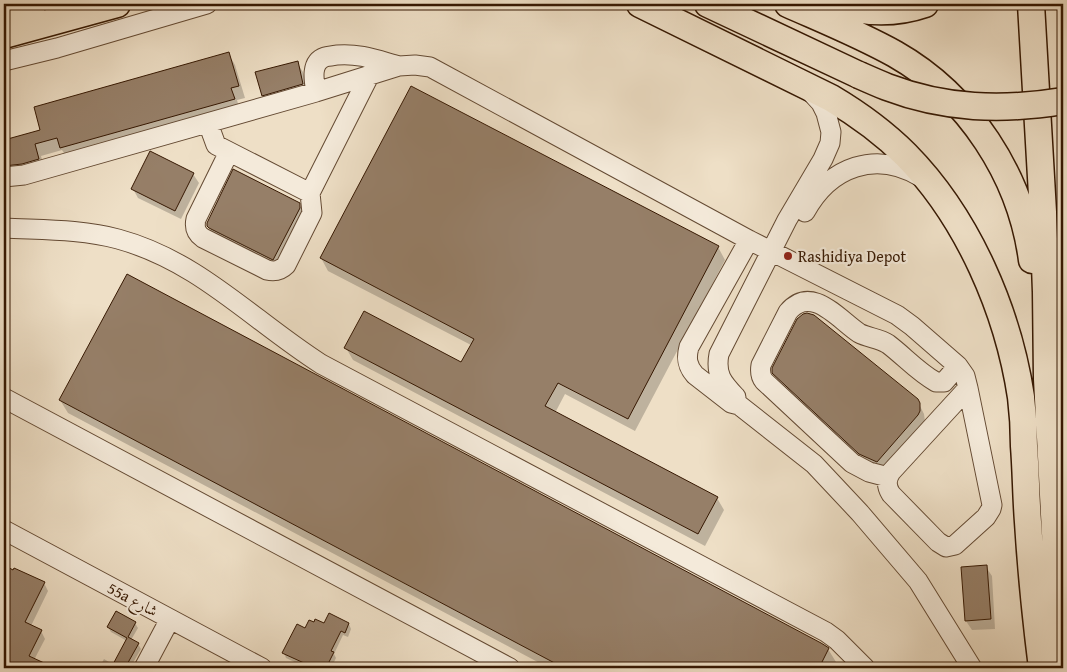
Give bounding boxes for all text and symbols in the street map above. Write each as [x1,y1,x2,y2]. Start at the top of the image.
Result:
place label: Rashidiya Depot [798,244,906,268]
marker: Rashidiya Depot [782,250,794,262]
street label: 55a شارع [102,576,163,624]

